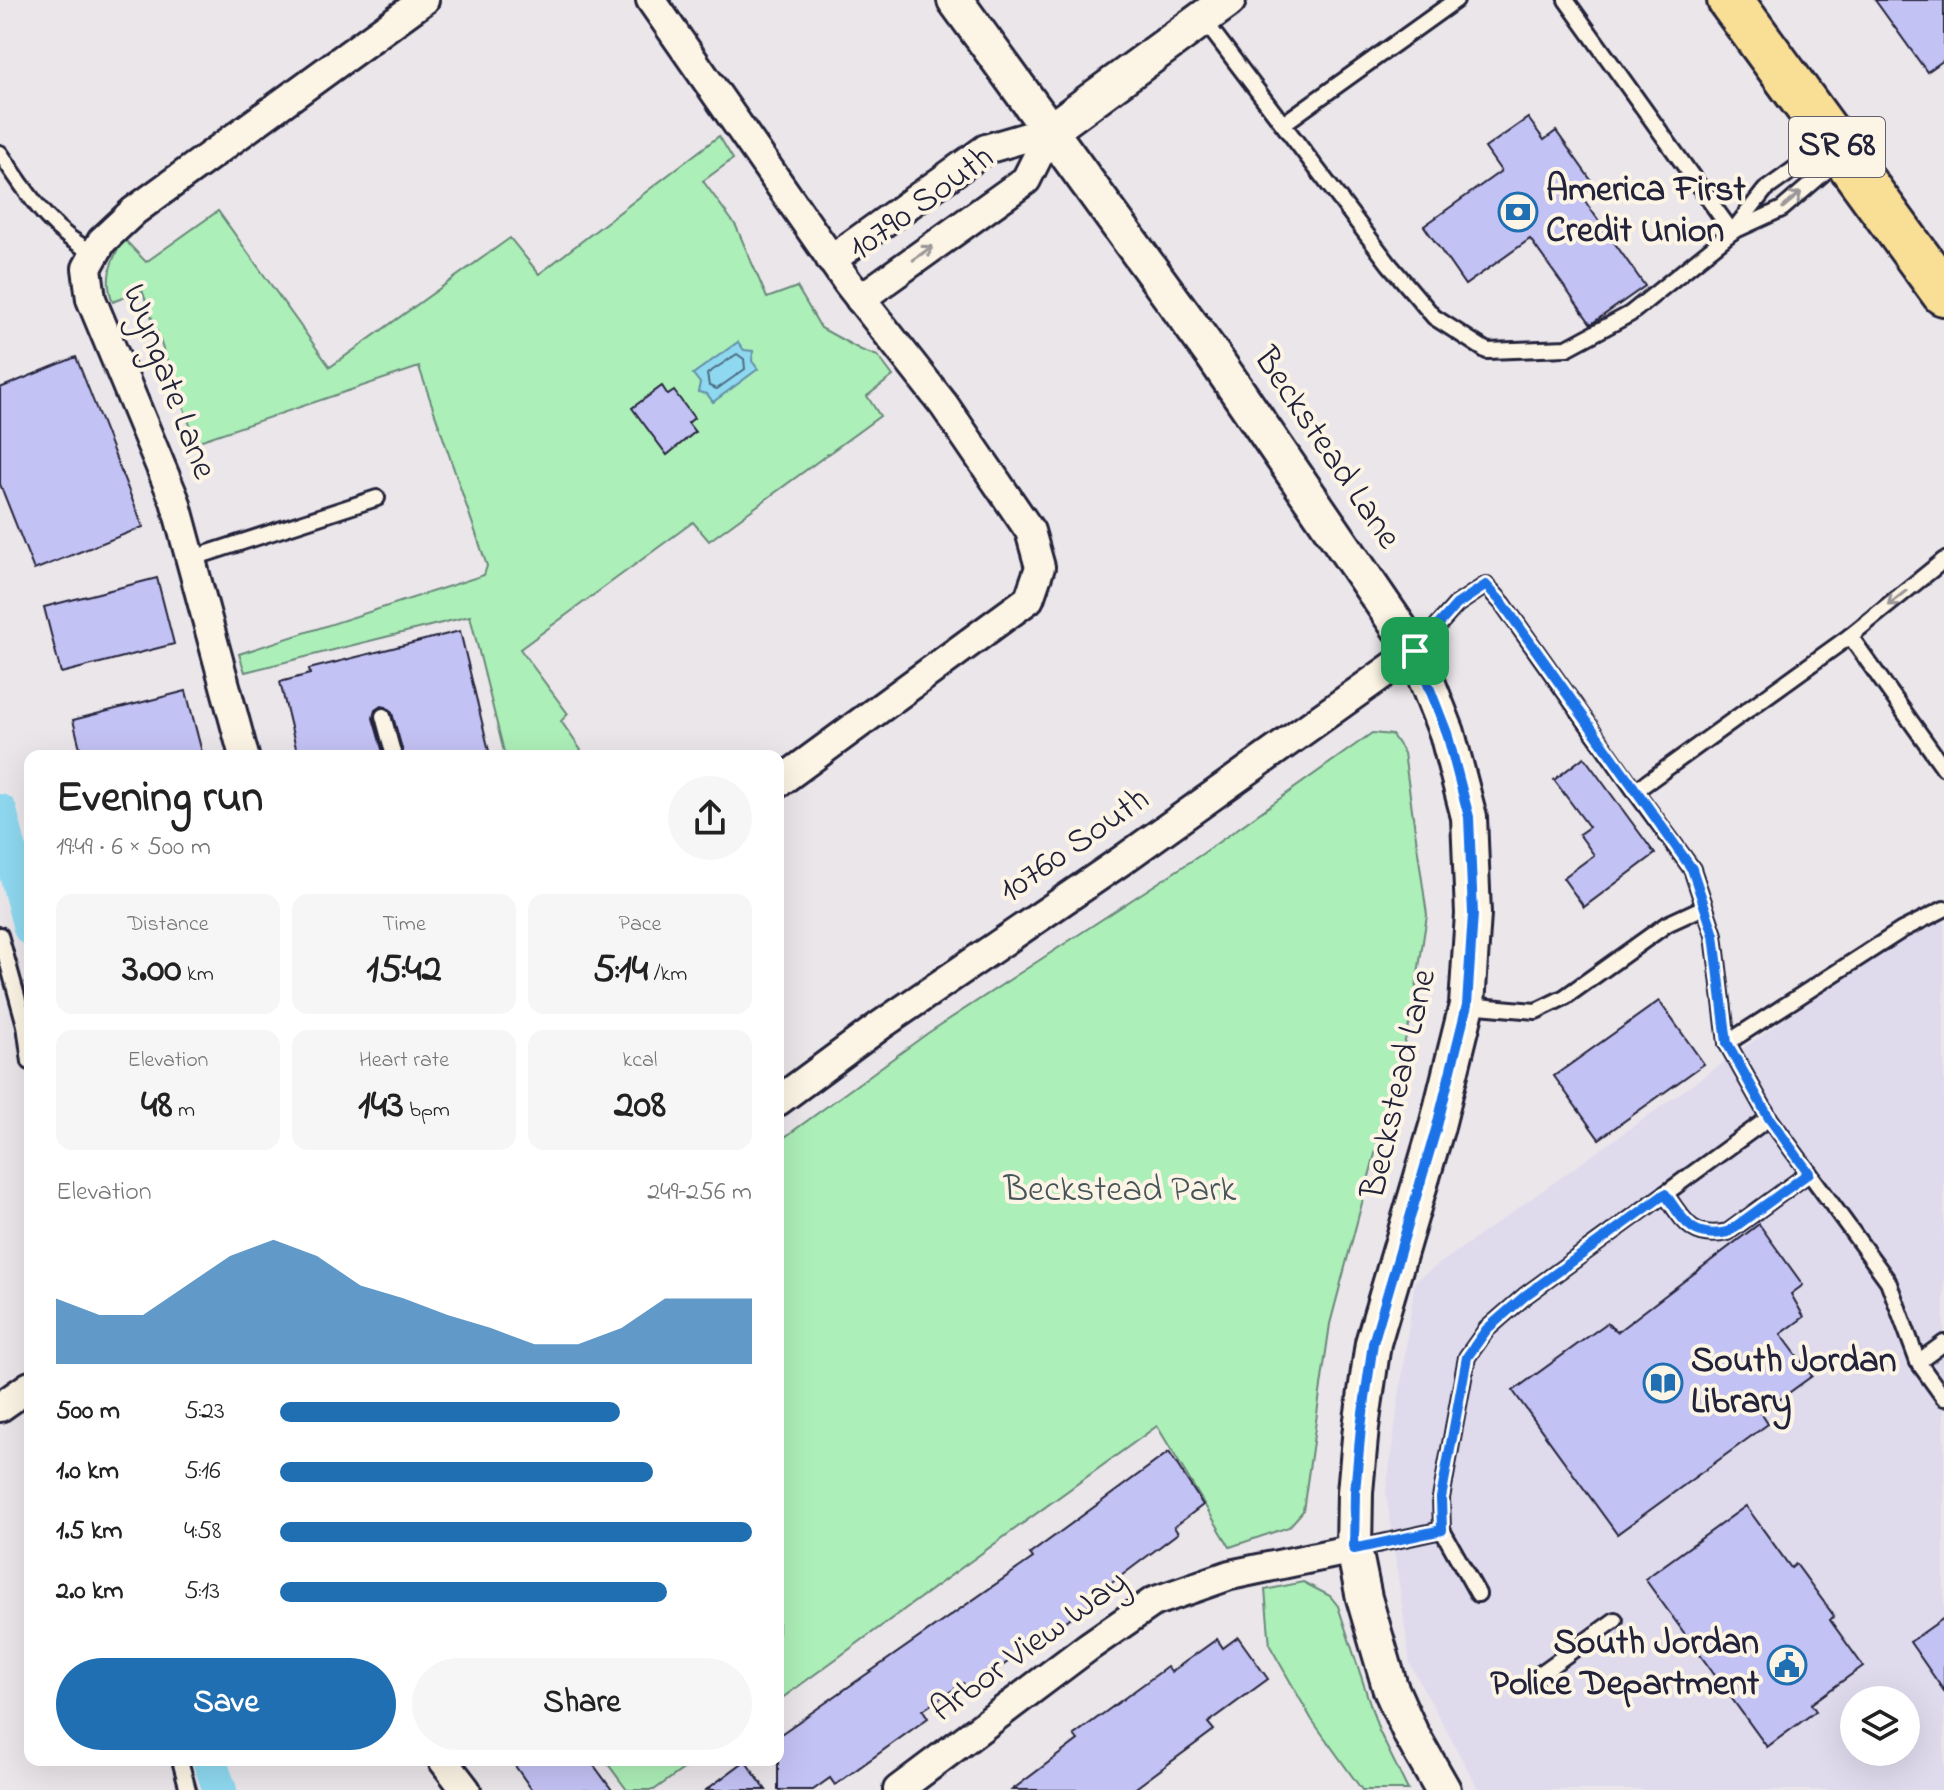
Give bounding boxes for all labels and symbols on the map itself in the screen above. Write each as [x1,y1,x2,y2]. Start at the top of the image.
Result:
road number: SR 68 [1789,117,1885,177]
street label: 10790 South [838,133,1006,275]
place label: America First Credit Union [1546,165,1747,259]
bank icon: America First Credit Union [1497,191,1539,233]
one-way arrow [1781,191,1802,209]
one-way arrow [912,245,933,262]
street label: Wyngate Lane [106,277,230,488]
street label: Beckstead Lane [1238,336,1414,562]
one-way arrow [1887,589,1908,607]
pin [1381,617,1449,685]
street label: 10760 South [989,774,1161,918]
street label: Beckstead Lane [1348,963,1452,1205]
park label: Beckstead Park [1003,1165,1236,1218]
place label: South Jordan Library [1691,1336,1896,1430]
library icon: South Jordan Library [1642,1362,1684,1404]
street label: Arbor View Way [920,1557,1140,1737]
place label: South Jordan Police Department [1490,1618,1760,1712]
public building icon: South Jordan Police Department [1766,1644,1808,1686]

